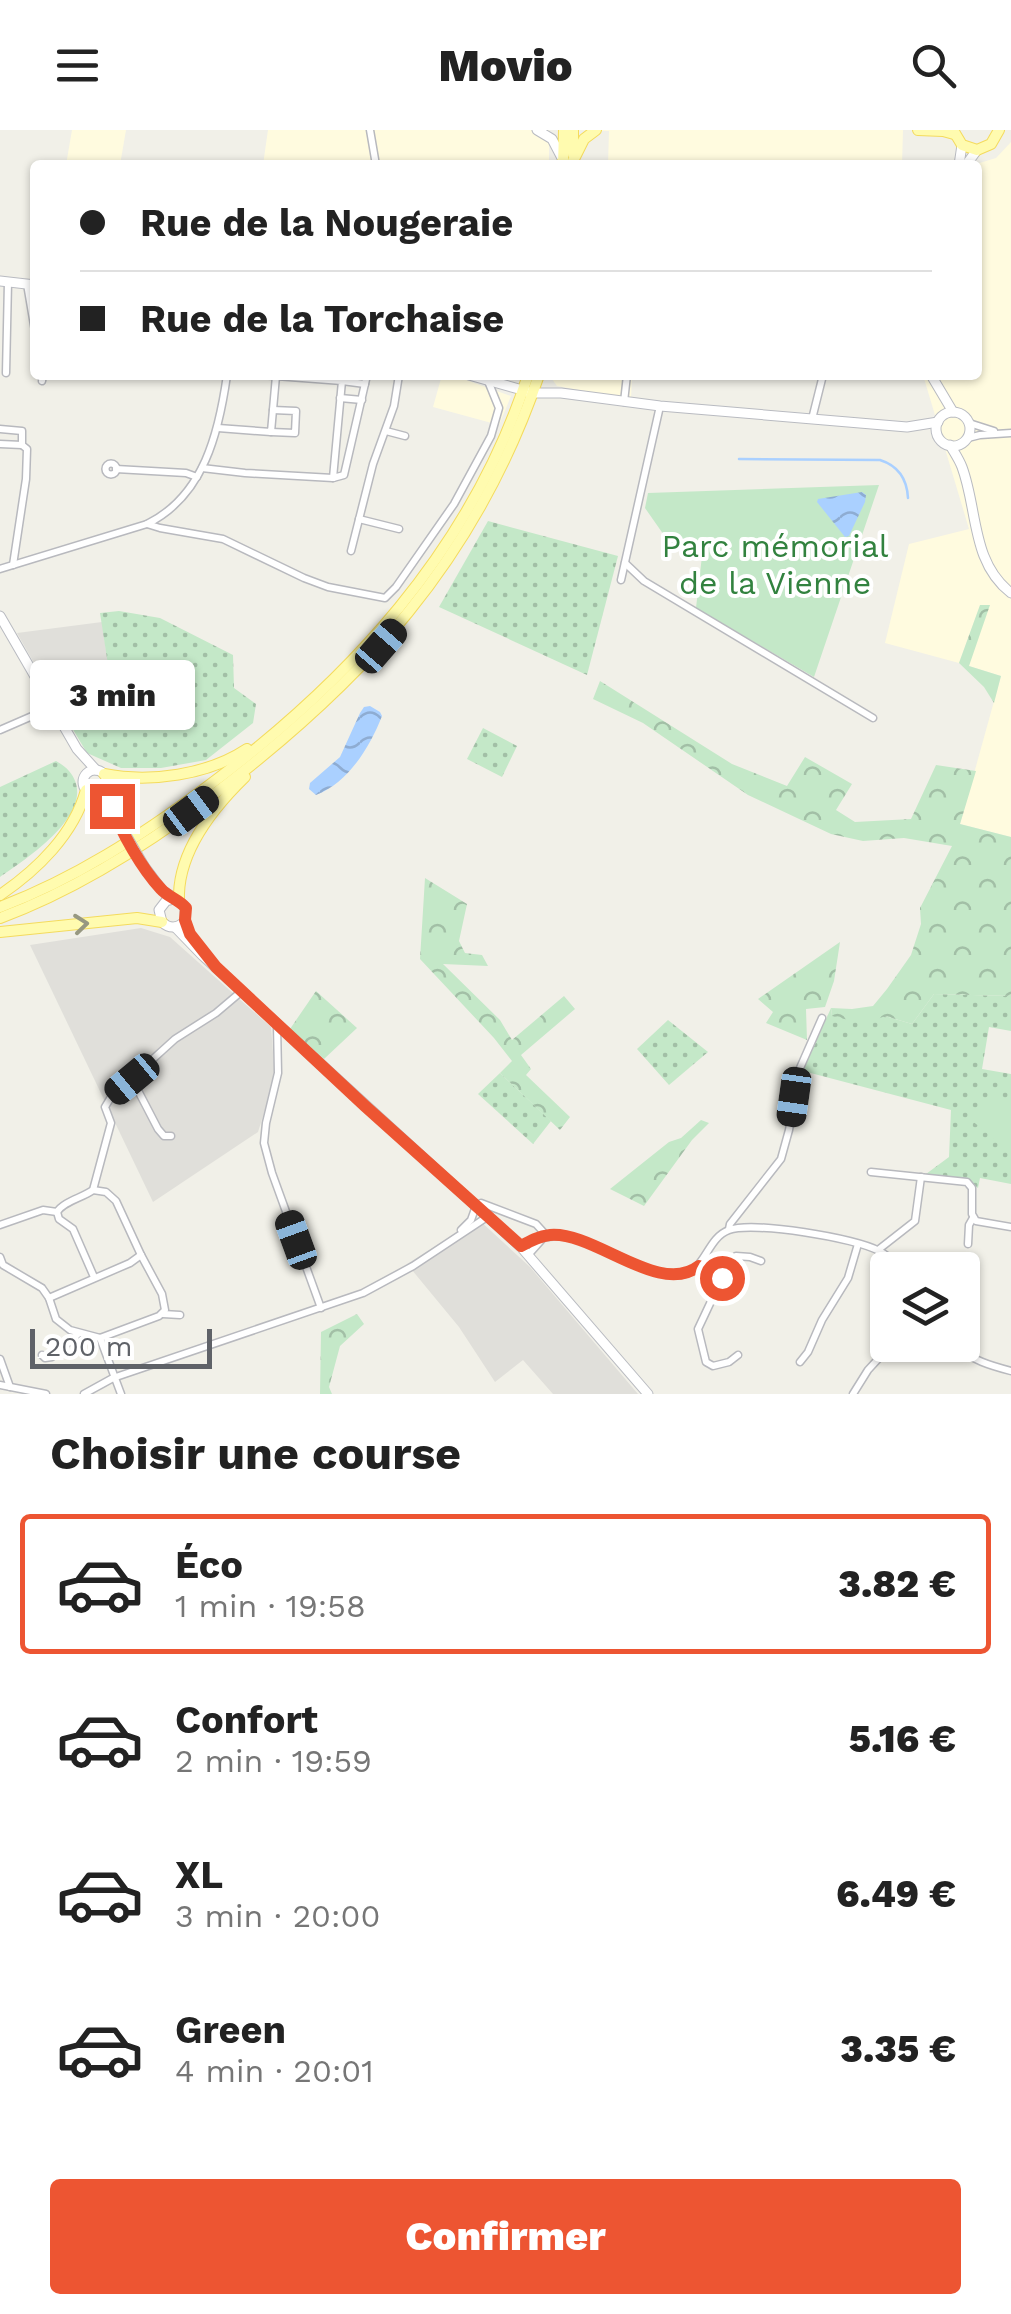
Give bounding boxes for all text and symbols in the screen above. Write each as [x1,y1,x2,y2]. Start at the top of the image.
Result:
icon: menu [50,38,105,93]
icon: search [906,38,961,93]
text: Movio [438,39,573,92]
text: Rue de la Nougeraie [140,201,513,245]
text: Rue de la Torchaise [140,297,504,341]
park label: Parc mémorial de la Vienne [661,527,889,602]
car [350,614,412,678]
callout: 3 min [29,661,194,731]
text: 3 min [69,676,156,714]
car [158,781,224,841]
route end [90,784,135,829]
one-way arrow [73,913,89,935]
car [99,1048,165,1110]
car [775,1065,813,1129]
car [272,1207,320,1273]
map controls [870,1252,980,1362]
button: layers [870,1252,980,1362]
route start [700,1256,745,1301]
scale bar [30,1324,212,1368]
text: 200 m [45,1330,132,1363]
text: Choisir une course [50,1427,461,1480]
icon: car [55,1539,145,1629]
text: Éco [175,1543,243,1587]
text: 3.82 € [838,1562,956,1606]
text: 1 min · 19:58 [175,1587,366,1625]
icon: car [55,1694,145,1784]
text: Confort [175,1698,318,1742]
text: 5.16 € [849,1717,956,1761]
text: 2 min · 19:59 [175,1742,372,1780]
icon: car [55,1849,145,1939]
text: XL [175,1853,223,1897]
text: 6.49 € [836,1872,956,1916]
text: 3 min · 20:00 [175,1897,380,1935]
icon: car [55,2004,145,2094]
text: Green [175,2008,286,2052]
text: 3.35 € [840,2027,956,2071]
text: 4 min · 20:01 [175,2052,374,2090]
button: Confirmer [50,2179,961,2294]

